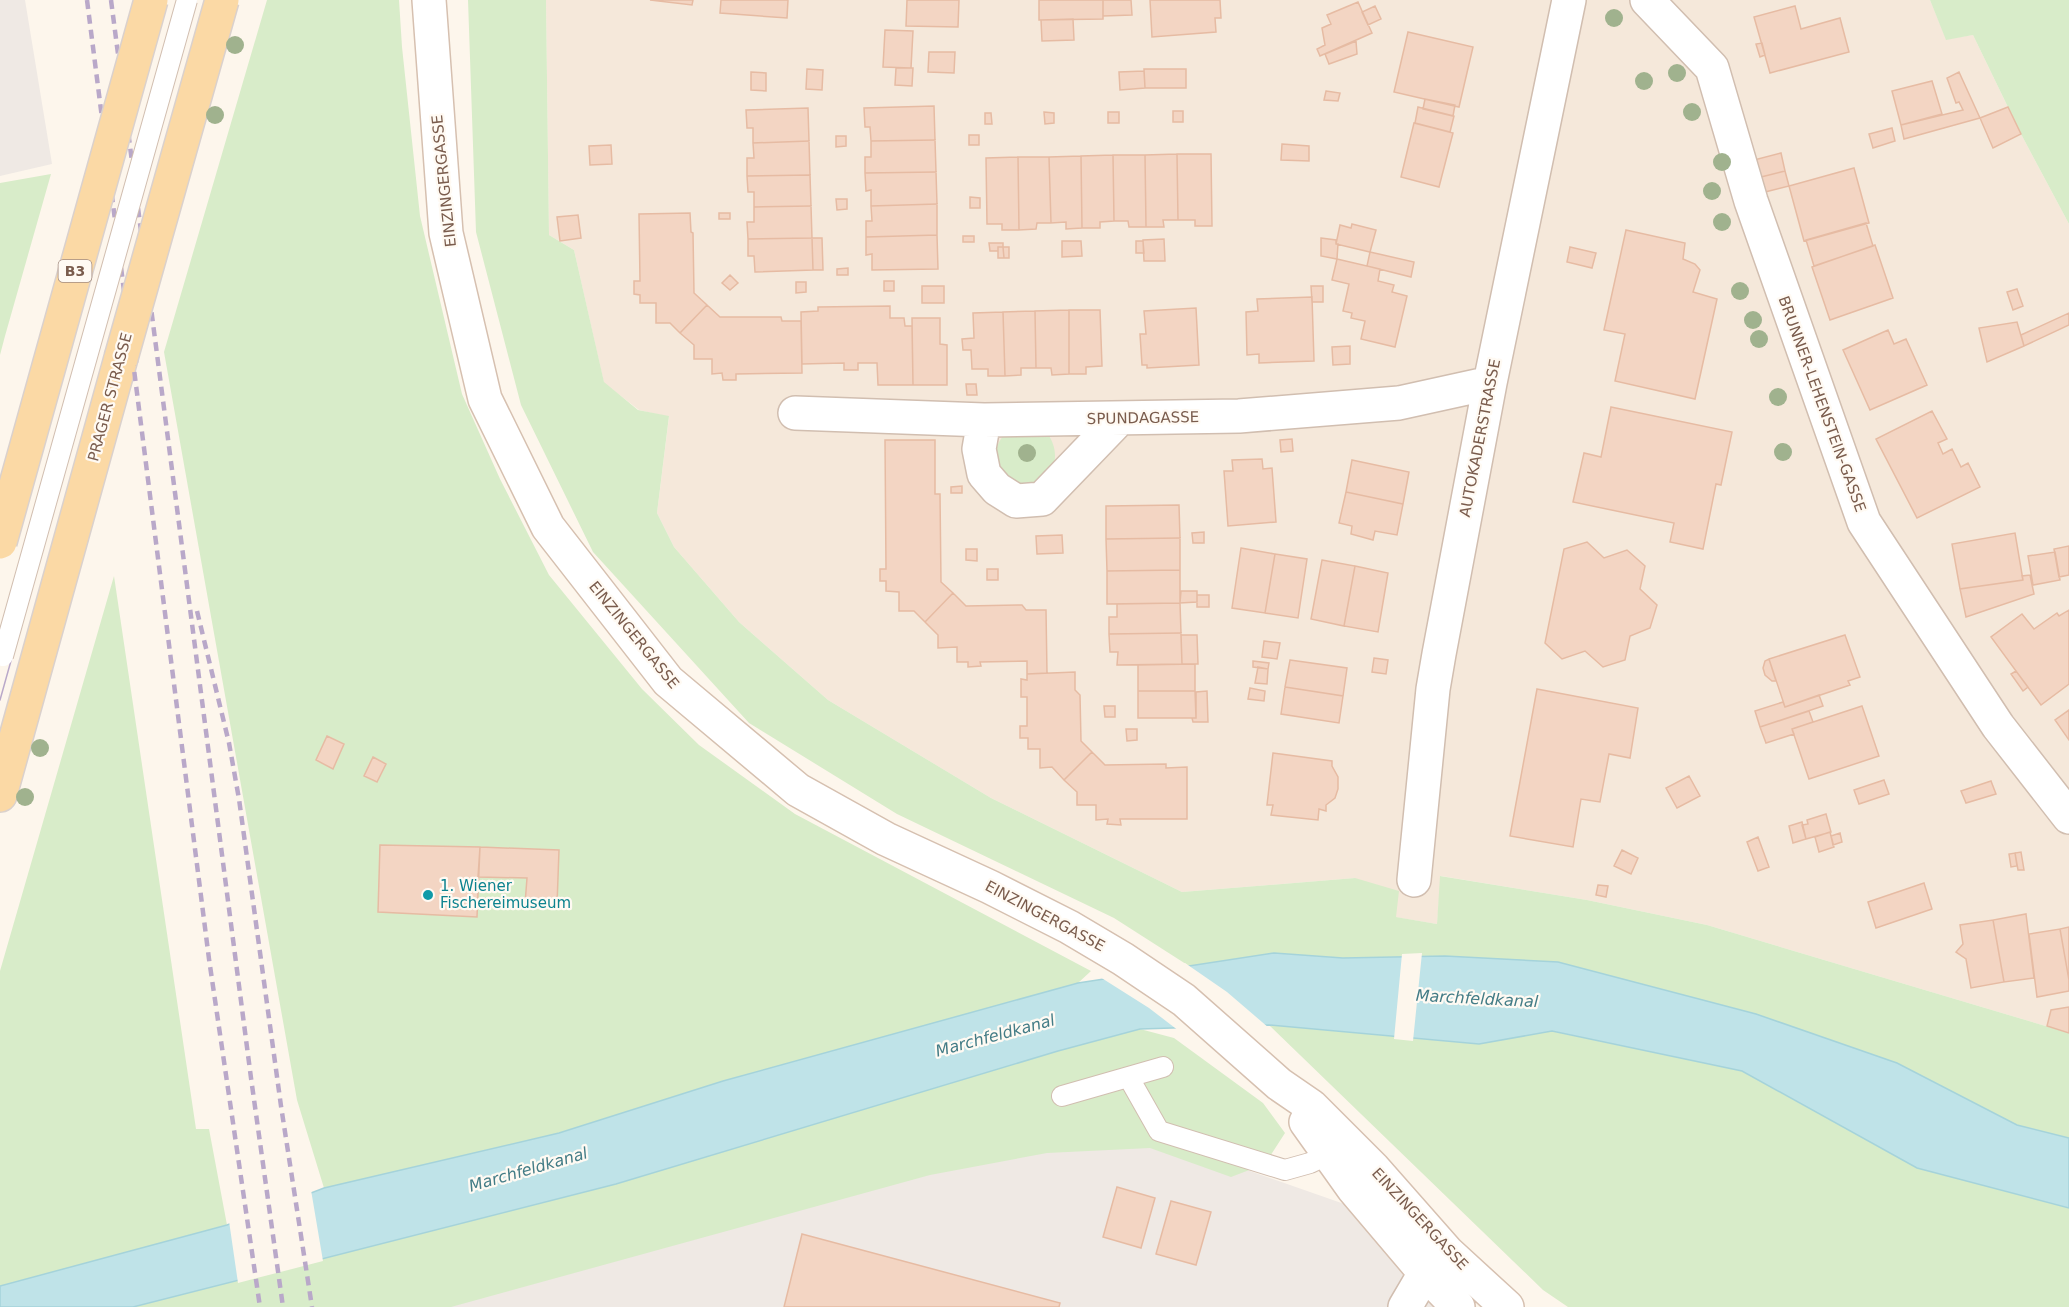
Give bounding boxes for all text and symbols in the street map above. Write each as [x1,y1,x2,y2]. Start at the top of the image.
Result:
street label: EINZINGERGASSE [428,114,460,248]
road number: B3 [58,260,92,282]
street label: BRUNNER-LEHENSTEIN-GASSE [1774,293,1870,515]
street label: PRAGER STRASSE [84,331,136,463]
street label: AUTOKADERSTRASSE [1456,357,1504,519]
street label: SPUNDAGASSE [1087,408,1199,428]
street label: EINZINGERGASSE [585,578,683,692]
place label: 1. Wiener Fischereimuseum [440,877,571,912]
street label: EINZINGERGASSE [982,877,1108,955]
marker: 1. Wiener Fischereimuseum [421,888,435,902]
water label: Marchfeldkanal [1415,986,1539,1011]
water label: Marchfeldkanal [933,1010,1057,1061]
water label: Marchfeldkanal [467,1143,590,1196]
street label: EINZINGERGASSE [1368,1164,1472,1274]

